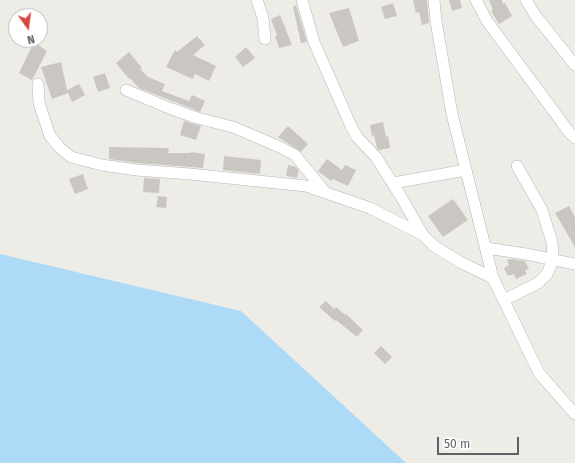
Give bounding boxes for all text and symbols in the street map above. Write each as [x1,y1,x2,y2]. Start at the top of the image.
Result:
north arrow [8,8,48,48]
text: N [26,32,36,46]
scale bar [439,429,521,455]
text: 50 m [444,437,470,451]

